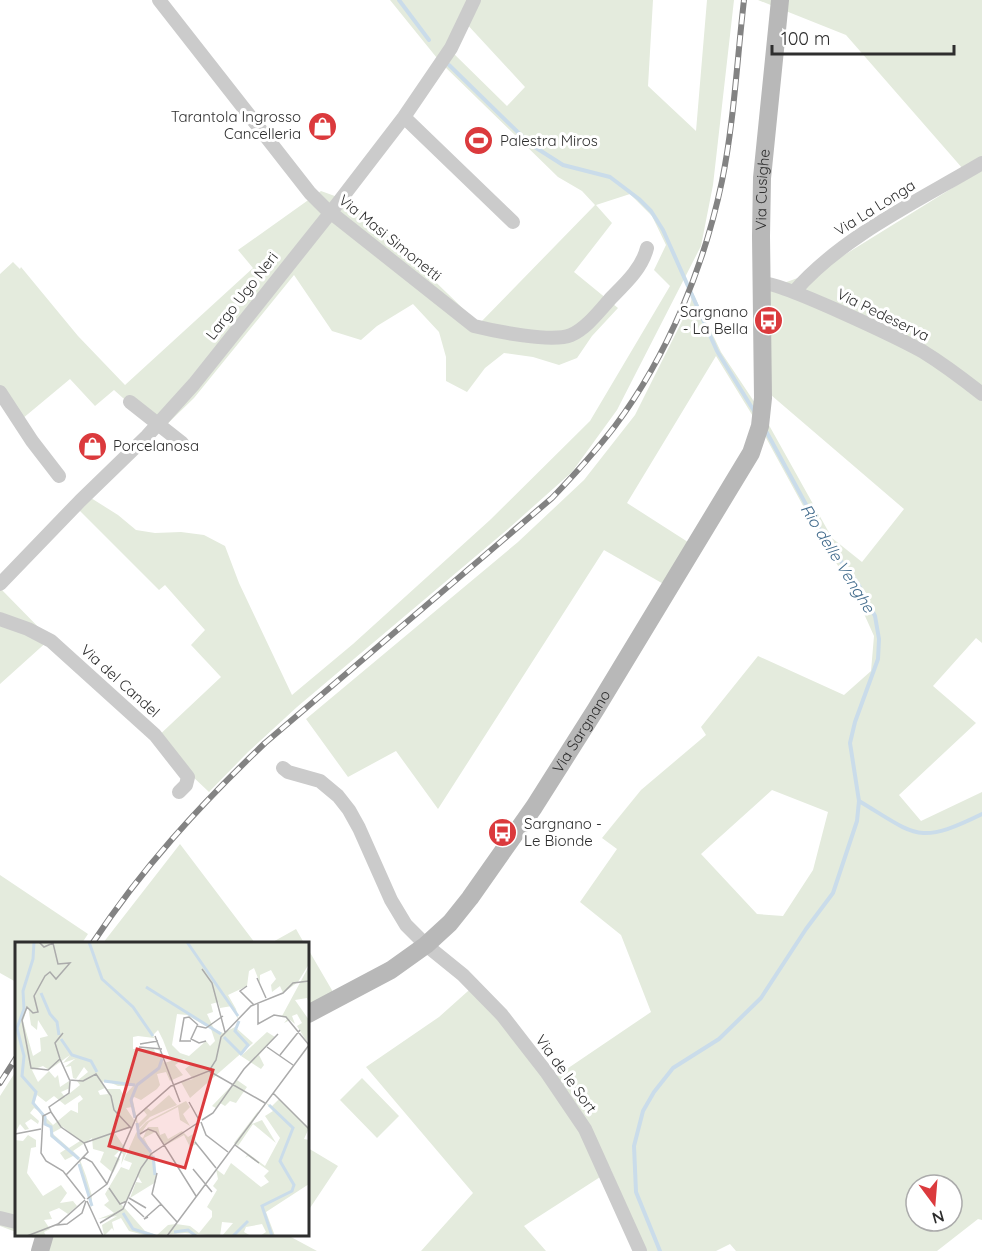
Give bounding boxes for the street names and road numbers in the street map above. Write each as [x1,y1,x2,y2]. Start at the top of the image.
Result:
street label: Via Cusighe [751,148,774,231]
street label: Via La Longa [831,175,919,240]
street label: Via Masi Simonetti [335,190,446,285]
street label: Largo Ugo Neri [201,248,282,343]
street label: Via Pedeserva [834,284,932,345]
street label: Via del Candel [77,640,164,721]
street label: Via Sargnano [548,686,614,776]
street label: Via de le Sort [532,1031,601,1117]

